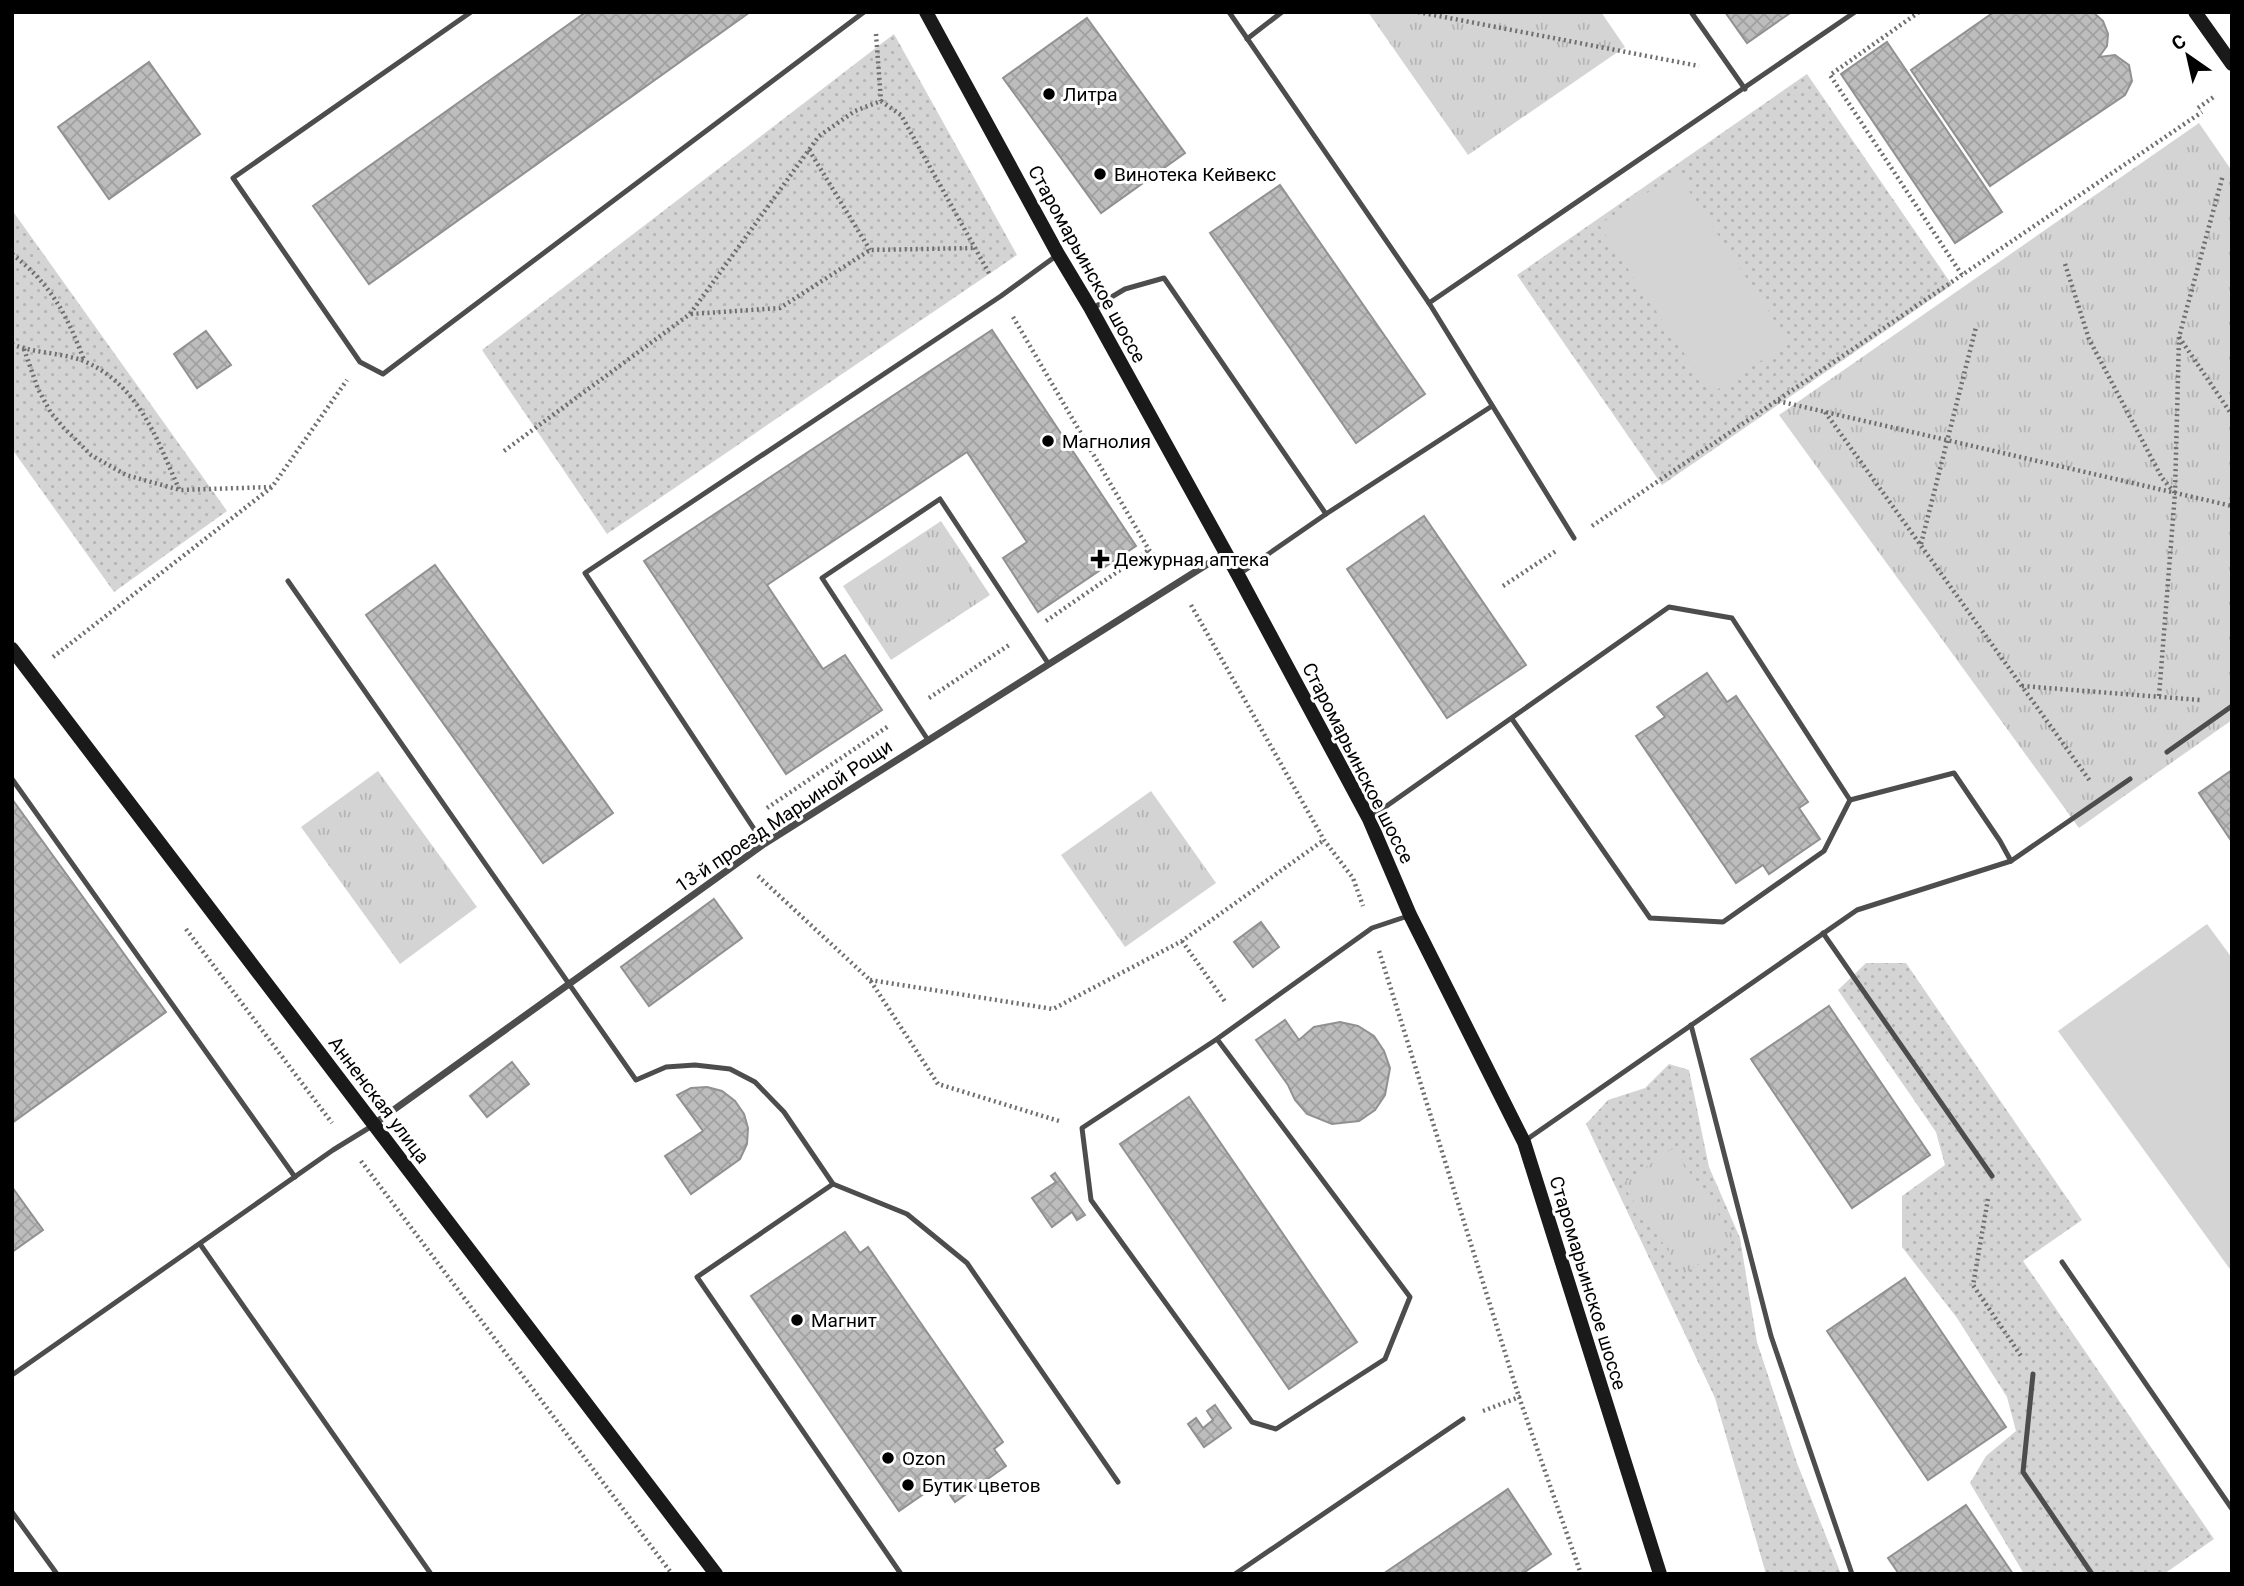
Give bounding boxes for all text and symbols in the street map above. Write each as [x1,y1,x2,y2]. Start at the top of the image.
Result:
north arrow [2153,21,2223,91]
text: С [2167,29,2190,55]
place label: Литра [1063,83,1118,106]
marker: Литра [1041,86,1057,102]
street label: Старомарьинское шоссе [1023,161,1151,367]
place label: Винотека Кейвекс [1114,163,1276,186]
marker: Винотека Кейвекс [1092,166,1108,182]
place label: Магнолия [1062,430,1151,453]
marker: Магнолия [1040,433,1056,449]
place label: Дежурная аптека [1114,548,1269,571]
marker: Дежурная аптека [1092,551,1108,567]
street label: Старомарьинское шоссе [1297,659,1419,867]
street label: 13-й проезд Марьиной Рощи [671,735,897,897]
street label: Анненская улица [324,1032,434,1168]
street label: Старомарьинское шоссе [1544,1173,1632,1393]
place label: Магнит [811,1309,877,1332]
marker: Магнит [789,1312,805,1328]
place label: Ozon [902,1447,946,1470]
marker: Ozon [880,1450,896,1466]
place label: Бутик цветов [922,1474,1041,1497]
marker: Бутик цветов [900,1477,916,1493]

